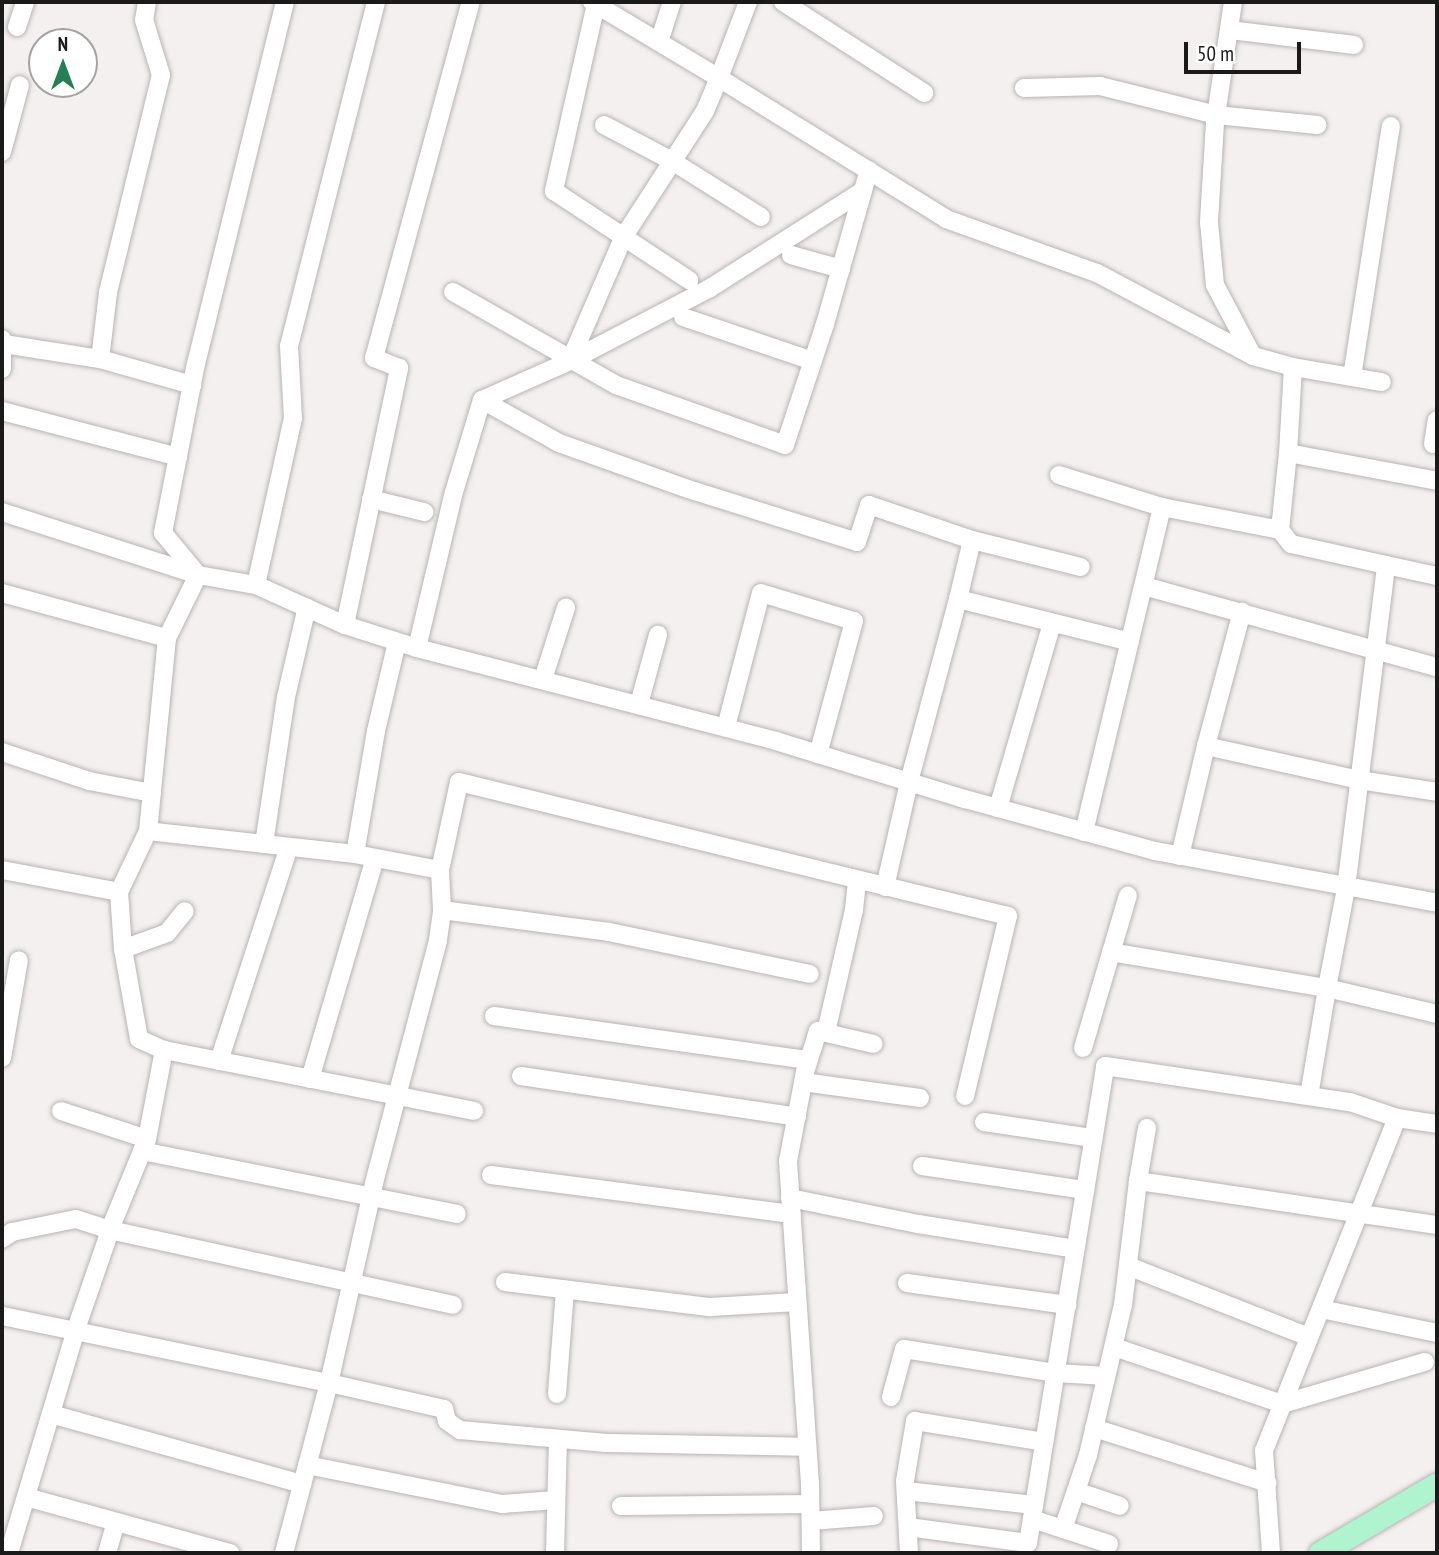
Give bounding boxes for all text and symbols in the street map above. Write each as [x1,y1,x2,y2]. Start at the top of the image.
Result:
north arrow [28,28,98,98]
scale bar [1187,28,1304,72]
text: N [58,32,68,56]
text: 50 m [1197,40,1234,67]

